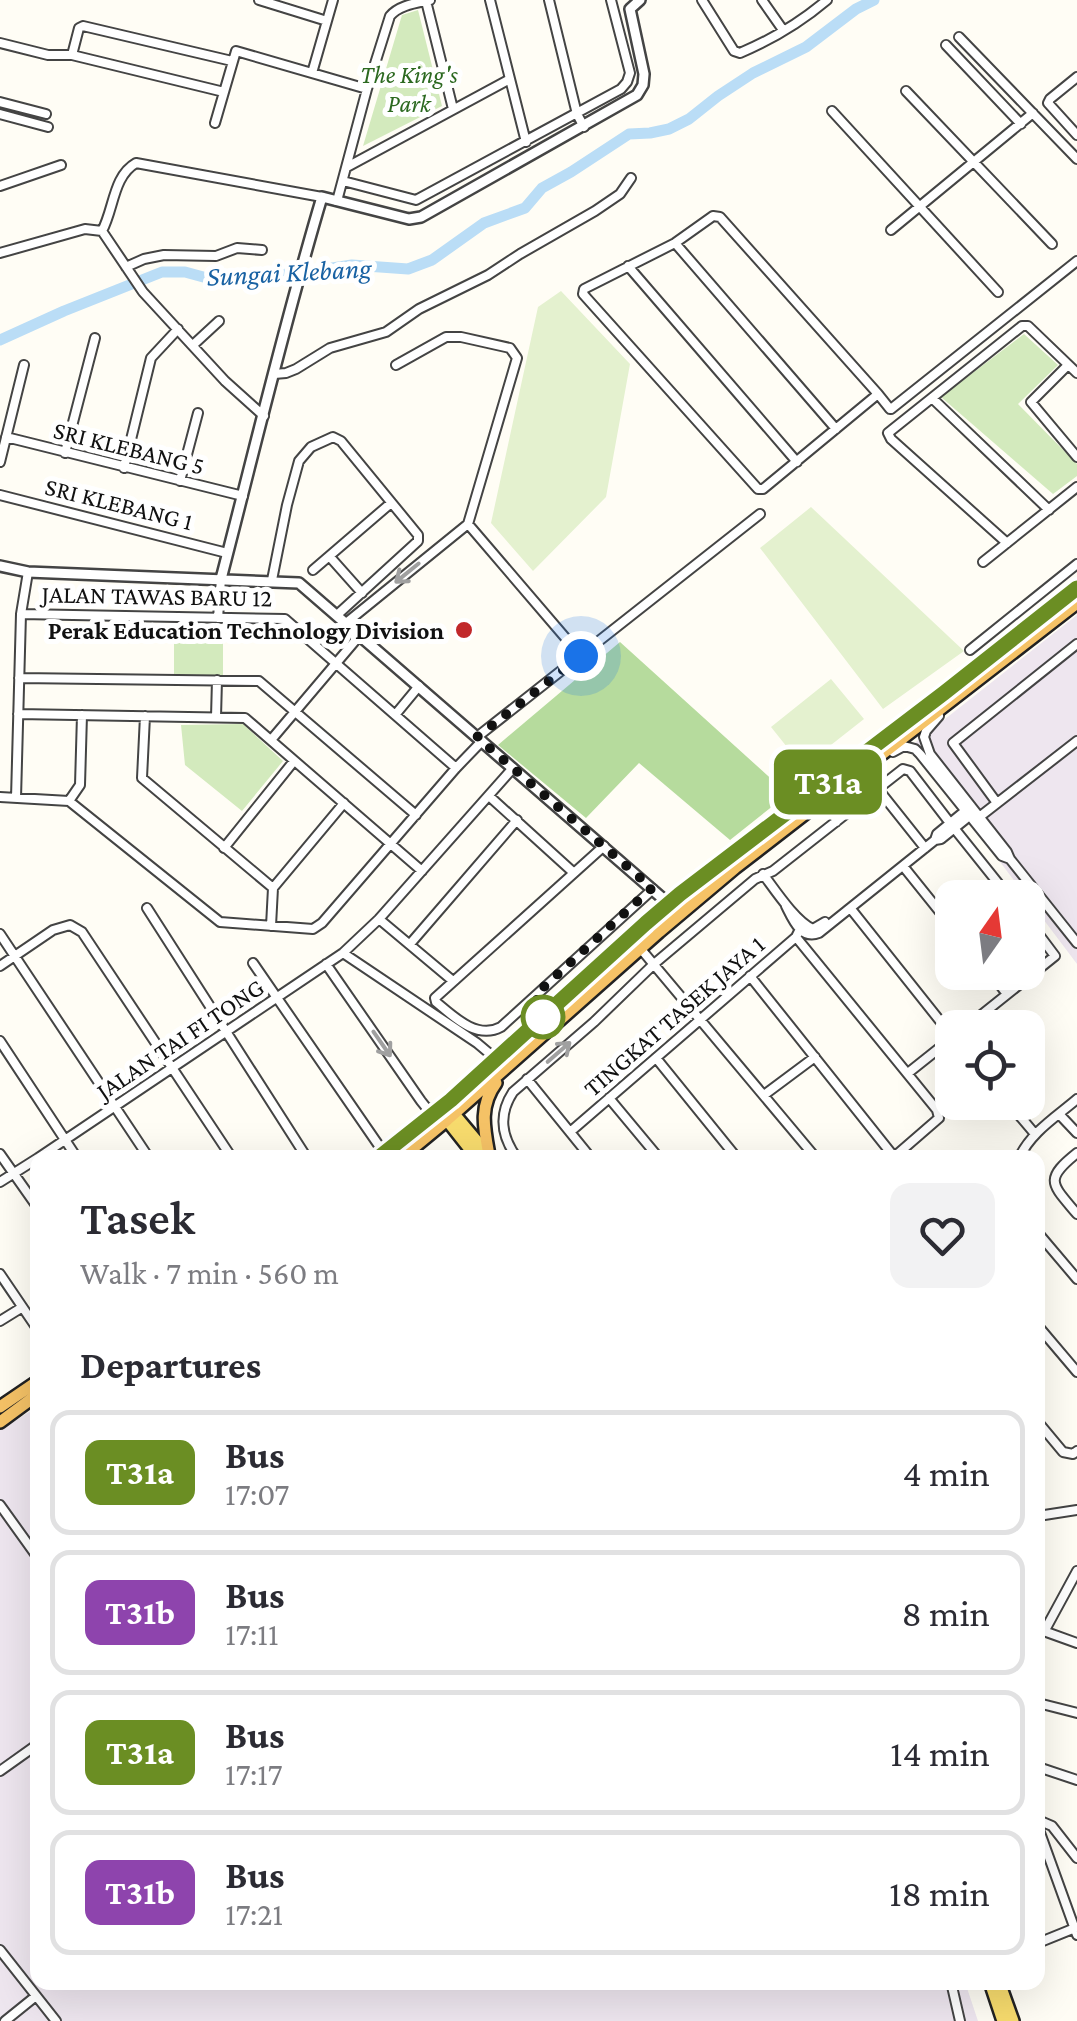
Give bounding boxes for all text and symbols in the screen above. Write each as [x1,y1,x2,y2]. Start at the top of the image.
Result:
park label: The King's Park [360,61,458,117]
water label: Sungai Klebang [206,252,374,292]
street label: SRI KLEBANG 5 [51,416,207,480]
street label: SRI KLEBANG 1 [42,473,196,535]
one-way arrow [394,562,421,583]
street label: JALAN TAWAS BARU 12 [39,580,273,613]
place label: Perak Education Technology Division [48,617,445,644]
marker: Perak Education Technology Division [453,619,475,641]
your location [556,631,606,681]
line badge: T31a [758,750,898,814]
text: T31a [794,763,862,802]
north arrow [935,880,1045,990]
map controls [935,880,1045,1120]
street label: TINGKAT TASEK JAYA 1 [578,930,770,1102]
street label: JALAN TAI FI TONG [90,973,269,1107]
unlabelled marker [522,996,564,1038]
button: locate [935,1010,1045,1120]
one-way arrow [371,1030,392,1058]
one-way arrow [545,1042,571,1064]
button: heart [890,1183,995,1288]
text: Tasek [80,1191,195,1244]
text: Walk · 7 min · 560 m [80,1255,339,1291]
text: Departures [80,1344,261,1386]
text: Bus [225,1434,284,1476]
text: 4 min [903,1452,990,1494]
text: T31a [106,1453,174,1492]
text: 17:07 [225,1476,289,1512]
text: Bus [225,1574,285,1616]
text: 8 min [902,1592,990,1634]
text: T31b [105,1593,175,1632]
text: 17:11 [225,1616,279,1652]
text: Bus [225,1714,284,1756]
text: 14 min [890,1732,990,1774]
text: T31a [106,1733,174,1772]
text: 17:17 [225,1756,283,1792]
text: Bus [225,1854,285,1896]
text: 18 min [889,1872,990,1914]
text: T31b [105,1873,175,1912]
text: 17:21 [225,1896,283,1932]

